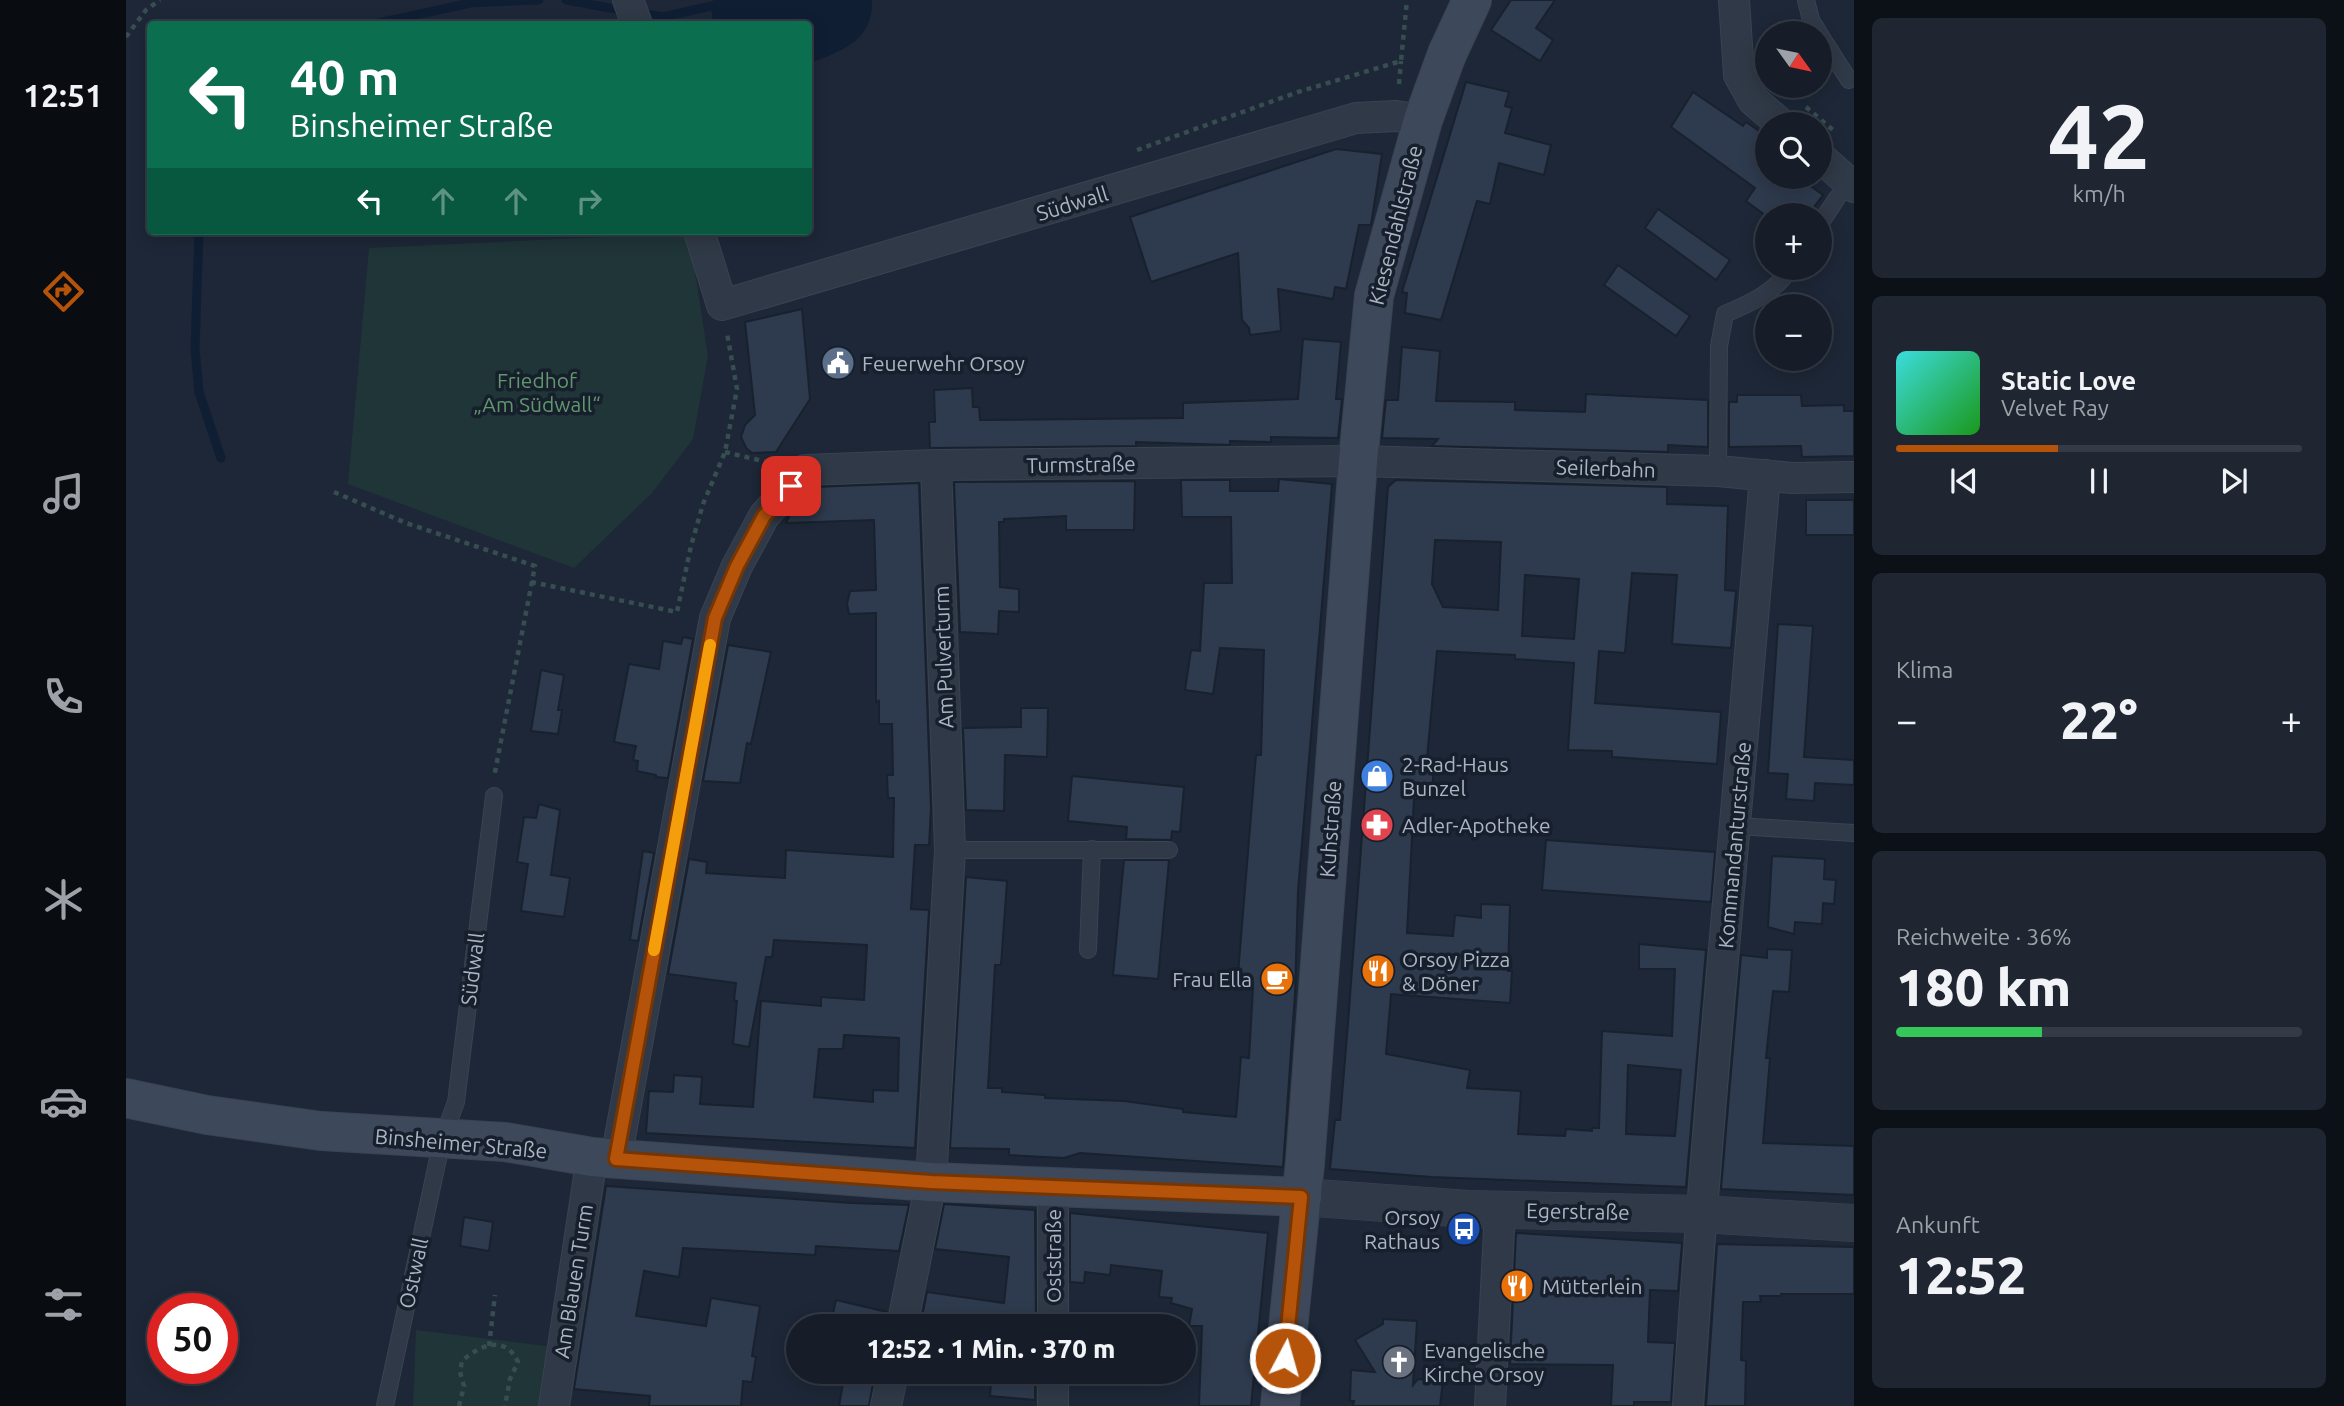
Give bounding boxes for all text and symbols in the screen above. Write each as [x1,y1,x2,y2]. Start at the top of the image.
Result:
north arrow [1755,21,1832,98]
map controls [1755,21,1832,371]
icon: left [175,49,266,140]
text: 40 m [290,49,399,104]
text: 12:51 [23,77,103,113]
text: 42 [2048,84,2150,186]
text: Binsheimer Straße [290,107,554,143]
button: search [1755,112,1832,189]
street label: Kiesendahlstraße [1364,143,1426,307]
street label: Südwall [1033,181,1111,225]
text: km/h [2072,181,2126,206]
icon: left [351,182,389,220]
icon: ahead [424,182,462,220]
icon: ahead [497,182,535,220]
icon: right [570,182,608,220]
button: + [1755,203,1832,280]
icon: directions [39,267,88,316]
button: − [1755,294,1832,371]
public building icon: Feuerwehr Orsoy [819,344,857,382]
place label: Feuerwehr Orsoy [862,351,1025,375]
text: Static Love [2001,366,2136,395]
park label: Friedhof „Am Südwall“ [473,368,601,416]
text: Velvet Ray [2001,395,2109,420]
street label: Turmstraße [1026,451,1136,477]
street label: Seilerbahn [1556,454,1656,482]
pin [761,456,821,516]
icon: previous [1945,462,1983,500]
icon: pause [2080,462,2118,500]
icon: next [2215,462,2253,500]
icon: arrive [772,467,810,505]
icon: music [39,469,88,518]
street label: Am Pulverturm [929,585,957,729]
text: Klima [1896,657,1953,682]
icon: phone [39,672,88,721]
text: 22° [2060,691,2138,749]
text: − [1896,699,1917,741]
text: + [2281,699,2302,741]
street label: Kommandanturstraße [1713,741,1755,949]
place label: 2-Rad-Haus Bunzel [1402,752,1509,800]
shop icon: 2-Rad-Haus Bunzel [1358,757,1396,795]
street label: Kuhstraße [1315,780,1345,878]
pharmacy icon: Adler-Apotheke [1358,806,1396,844]
place label: Adler-Apotheke [1402,813,1551,837]
icon: climate [39,875,88,924]
text: Reichweite · 36% [1896,924,2072,949]
street label: Südwall [456,931,488,1007]
place label: Orsoy Pizza & Döner [1402,947,1510,995]
restaurant icon: Orsoy Pizza & Döner [1359,952,1397,990]
text: 180 km [1896,958,2071,1016]
cafe icon: Frau Ella [1258,960,1296,998]
place label: Frau Ella [1172,967,1252,991]
icon: car [39,1077,88,1126]
street label: Binsheimer Straße [374,1124,548,1162]
street label: Egerstraße [1526,1198,1630,1224]
street label: Am Blauen Turm [549,1202,597,1360]
place label: Orsoy Rathaus [1364,1205,1440,1253]
street label: Oststraße [1041,1209,1065,1303]
bus stop icon: Orsoy Rathaus [1445,1210,1483,1248]
text: Ankunft [1896,1212,1980,1237]
street label: Ostwall [394,1235,432,1311]
text: 12:52 [1896,1246,2026,1304]
restaurant icon: Mütterlein [1498,1267,1536,1305]
place label: Mütterlein [1542,1274,1642,1298]
icon: filters [39,1280,88,1329]
speed limit sign: 50 [147,1293,238,1384]
position arrow [1248,1321,1322,1395]
text: 12:52 · 1 Min. · 370 m [867,1334,1115,1363]
place label: Evangelische Kirche Orsoy [1424,1338,1545,1386]
church icon: Evangelische Kirche Orsoy [1380,1343,1418,1381]

